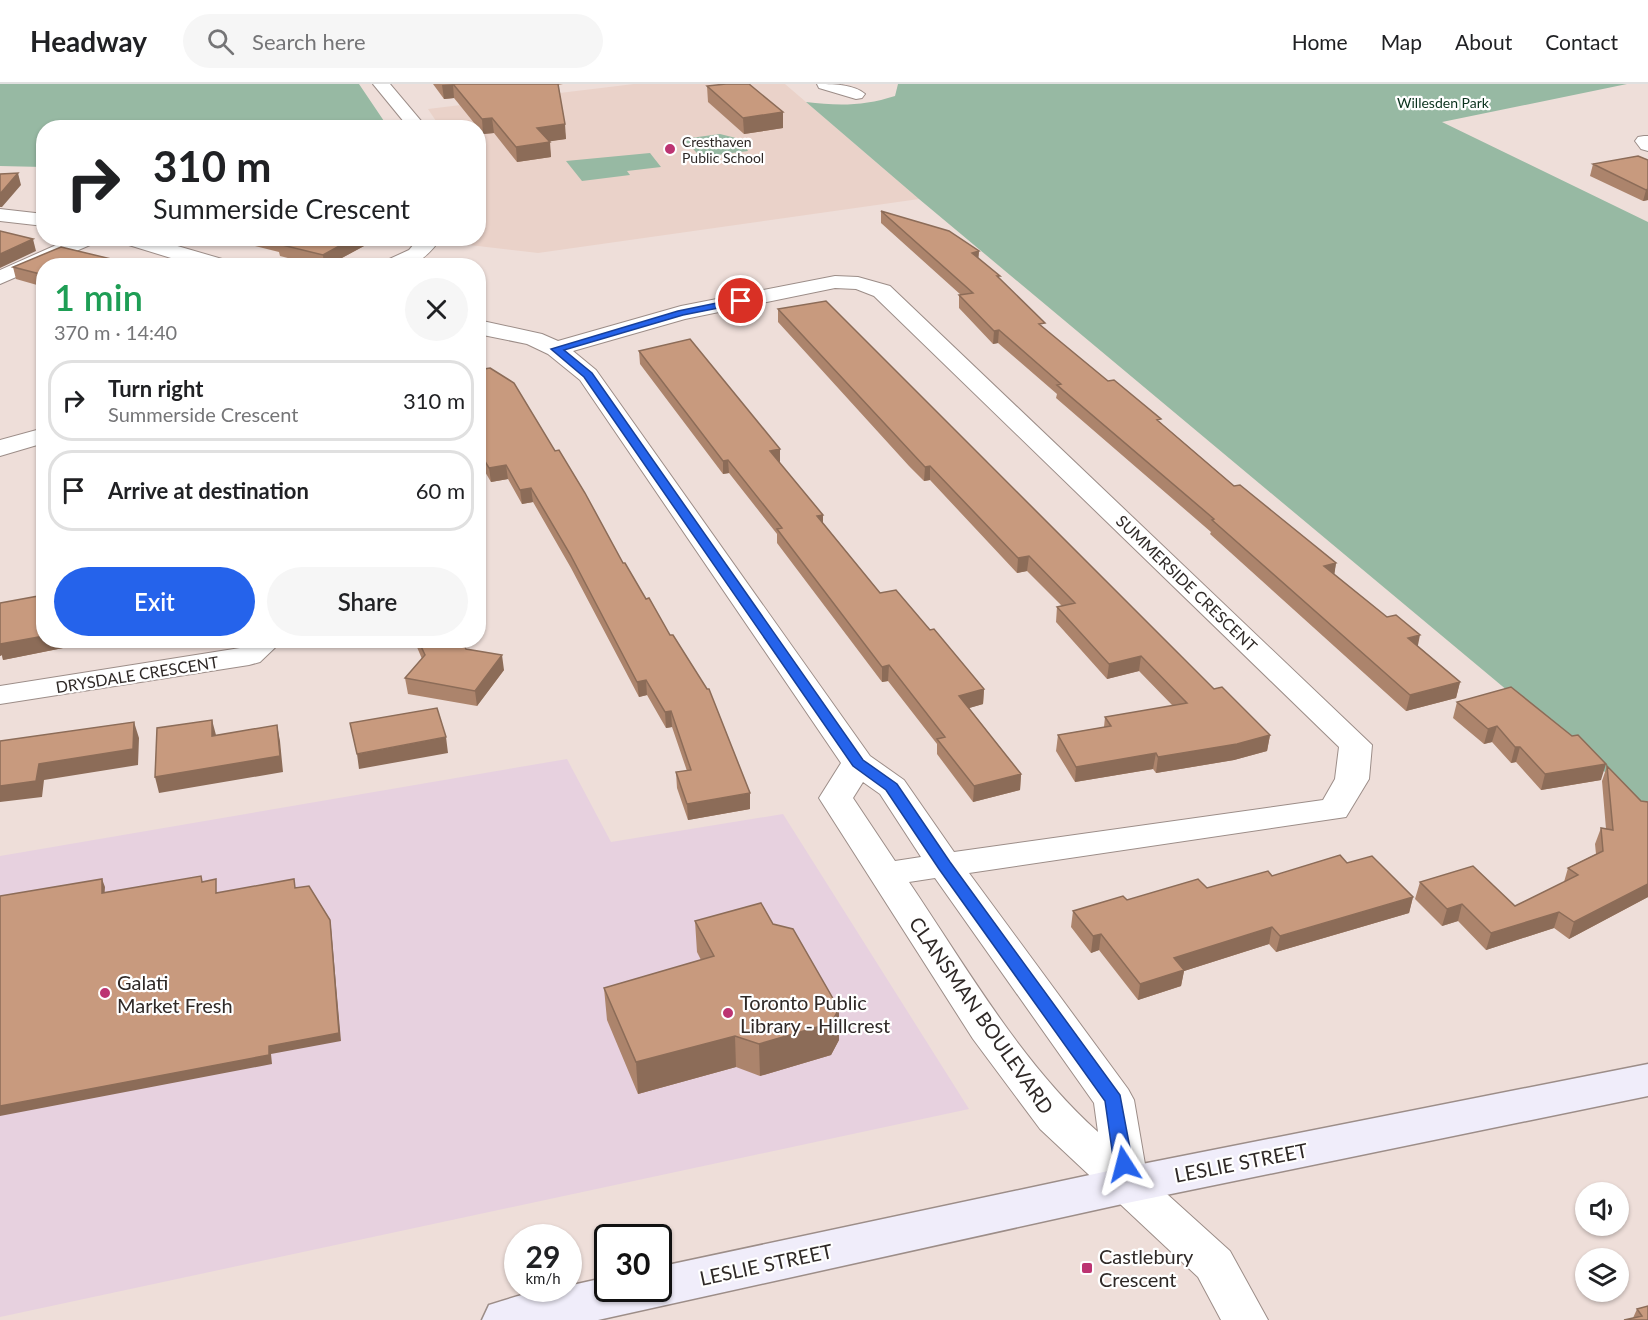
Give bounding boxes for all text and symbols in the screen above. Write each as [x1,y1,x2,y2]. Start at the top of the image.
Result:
search box [183,14,603,68]
text: Headway [30,24,147,58]
icon: search [204,25,237,58]
text: Search here [252,28,366,55]
text: Home [1292,29,1348,54]
text: Map [1381,29,1422,54]
text: About [1455,29,1512,54]
text: Contact [1545,29,1618,54]
park label: Willesden Park [1397,94,1490,111]
place label: Cresthaven Public School [682,133,764,166]
text: 310 m [153,141,271,191]
marker: Cresthaven Public School [663,142,677,156]
icon: right [54,144,132,222]
text: Summerside Crescent [153,192,410,225]
text: 1 min [54,275,143,319]
pin [715,275,766,326]
button: close [405,278,468,341]
icon: arrive [724,284,757,317]
text: 370 m · 14:40 [54,320,177,344]
text: Turn right [108,375,203,402]
icon: right [57,384,90,417]
text: 310 m [403,387,465,414]
text: Summerside Crescent [108,402,298,426]
icon: arrive [57,474,90,507]
text: Arrive at destination [108,477,309,504]
text: 60 m [416,477,465,504]
street label: SUMMERSIDE CRESCENT [1113,511,1262,656]
button: Exit [54,567,255,636]
button: Share [267,567,468,636]
street label: DRYSDALE CRESCENT [54,652,220,696]
street label: CLANSMAN BOULEVARD [905,912,1059,1118]
place label: Galati Market Fresh [117,970,233,1017]
marker: Galati Market Fresh [98,986,112,1000]
place label: Toronto Public Library - Hillcrest [740,990,890,1037]
marker: Toronto Public Library - Hillcrest [721,1006,735,1020]
position arrow [1092,1132,1156,1196]
street label: LESLIE STREET [1172,1137,1310,1187]
map controls [1575,1182,1629,1302]
button: sound [1575,1182,1629,1236]
speed limit sign: 30 [594,1224,672,1302]
text: 29 [526,1238,560,1274]
street label: LESLIE STREET [697,1238,835,1290]
place label: Castlebury Crescent [1099,1244,1194,1291]
button: layers [1575,1248,1629,1302]
marker: Castlebury Crescent [1080,1261,1094,1275]
text: km/h [525,1269,561,1287]

